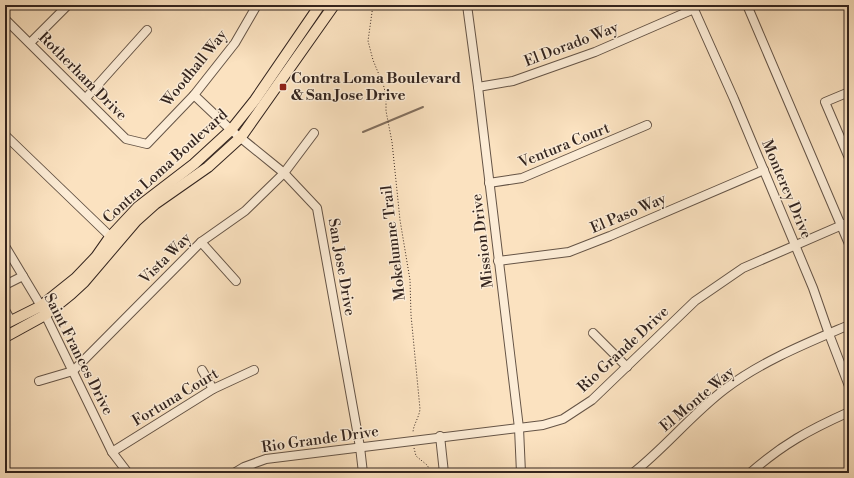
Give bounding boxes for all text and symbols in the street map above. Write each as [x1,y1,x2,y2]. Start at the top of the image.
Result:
street label: El Dorado Way [521,18,622,71]
street label: Woodhall Way [157,25,232,112]
street label: Rotherham Drive [34,28,131,125]
place label: Contra Loma Boulevard & San Jose Drive [291,69,462,105]
marker: Contra Loma Boulevard & San Jose Drive [278,82,288,92]
street label: Contra Loma Boulevard [99,105,232,228]
street label: Ventura Court [515,118,613,173]
street label: Monterey Drive [757,137,816,242]
street label: Mokelumne Trail [377,184,410,302]
street label: El Paso Way [587,189,670,238]
street label: Mission Drive [467,193,498,289]
street label: San Jose Drive [324,217,359,317]
street label: Vista Way [135,228,196,289]
street label: Saint Frances Drive [40,290,117,418]
street label: Rio Grande Drive [574,302,673,397]
street label: El Monte Way [656,362,739,436]
street label: Fortuna Court [129,364,222,431]
street label: Rio Grande Drive [260,422,380,457]

